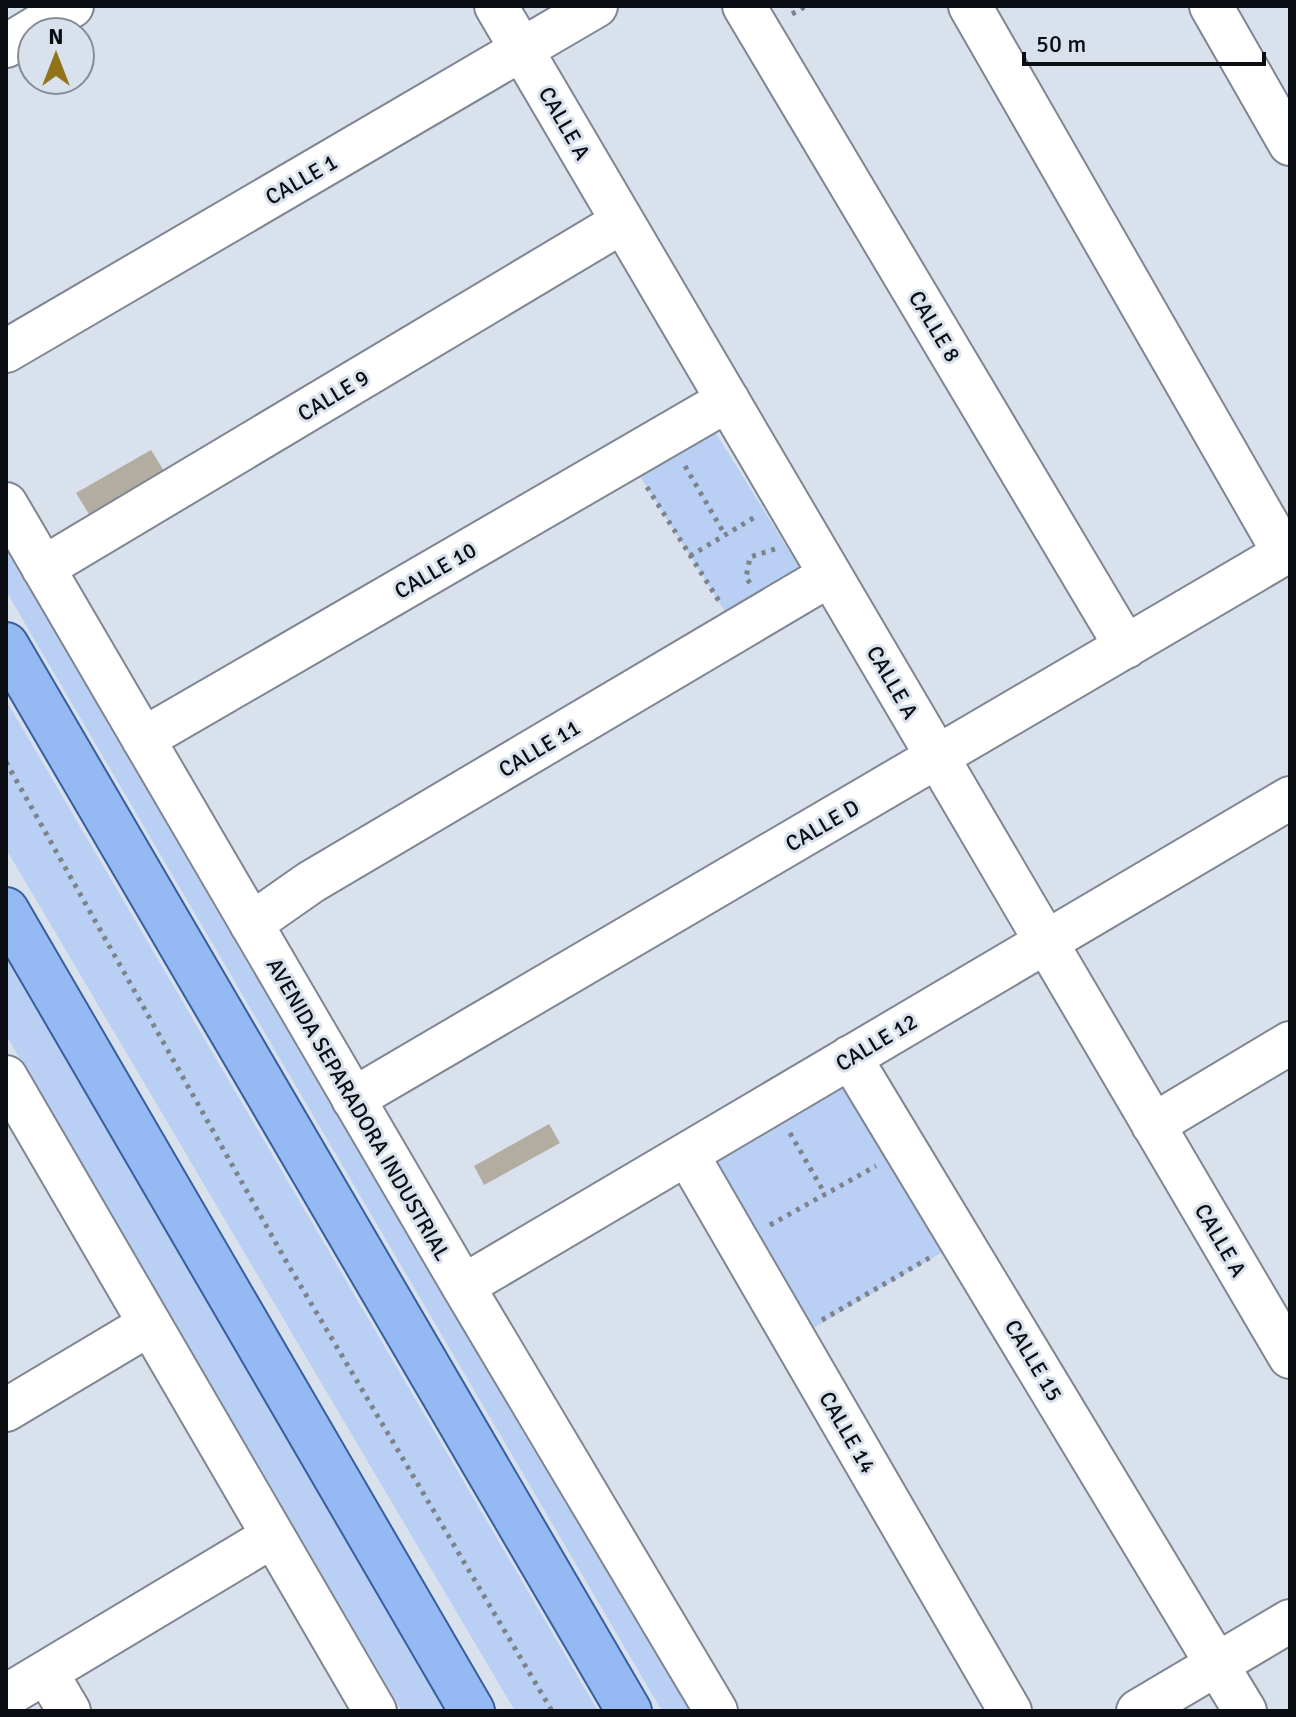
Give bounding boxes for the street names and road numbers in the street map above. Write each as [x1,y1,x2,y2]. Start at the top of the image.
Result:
street label: CALLE A [533,82,597,165]
street label: CALLE 1 [261,148,342,211]
street label: CALLE 8 [903,286,966,367]
street label: CALLE 9 [293,364,374,427]
street label: CALLE 10 [389,536,481,605]
street label: CALLE A [861,641,925,724]
street label: CALLE 11 [494,714,585,783]
street label: CALLE D [781,794,864,857]
street label: AVENIDA SEPARADORA INDUSTRIAL [261,953,456,1265]
street label: CALLE 12 [831,1008,922,1077]
street label: CALLE A [1189,1199,1253,1282]
street label: CALLE 15 [999,1315,1068,1406]
street label: CALLE 14 [813,1386,882,1478]

